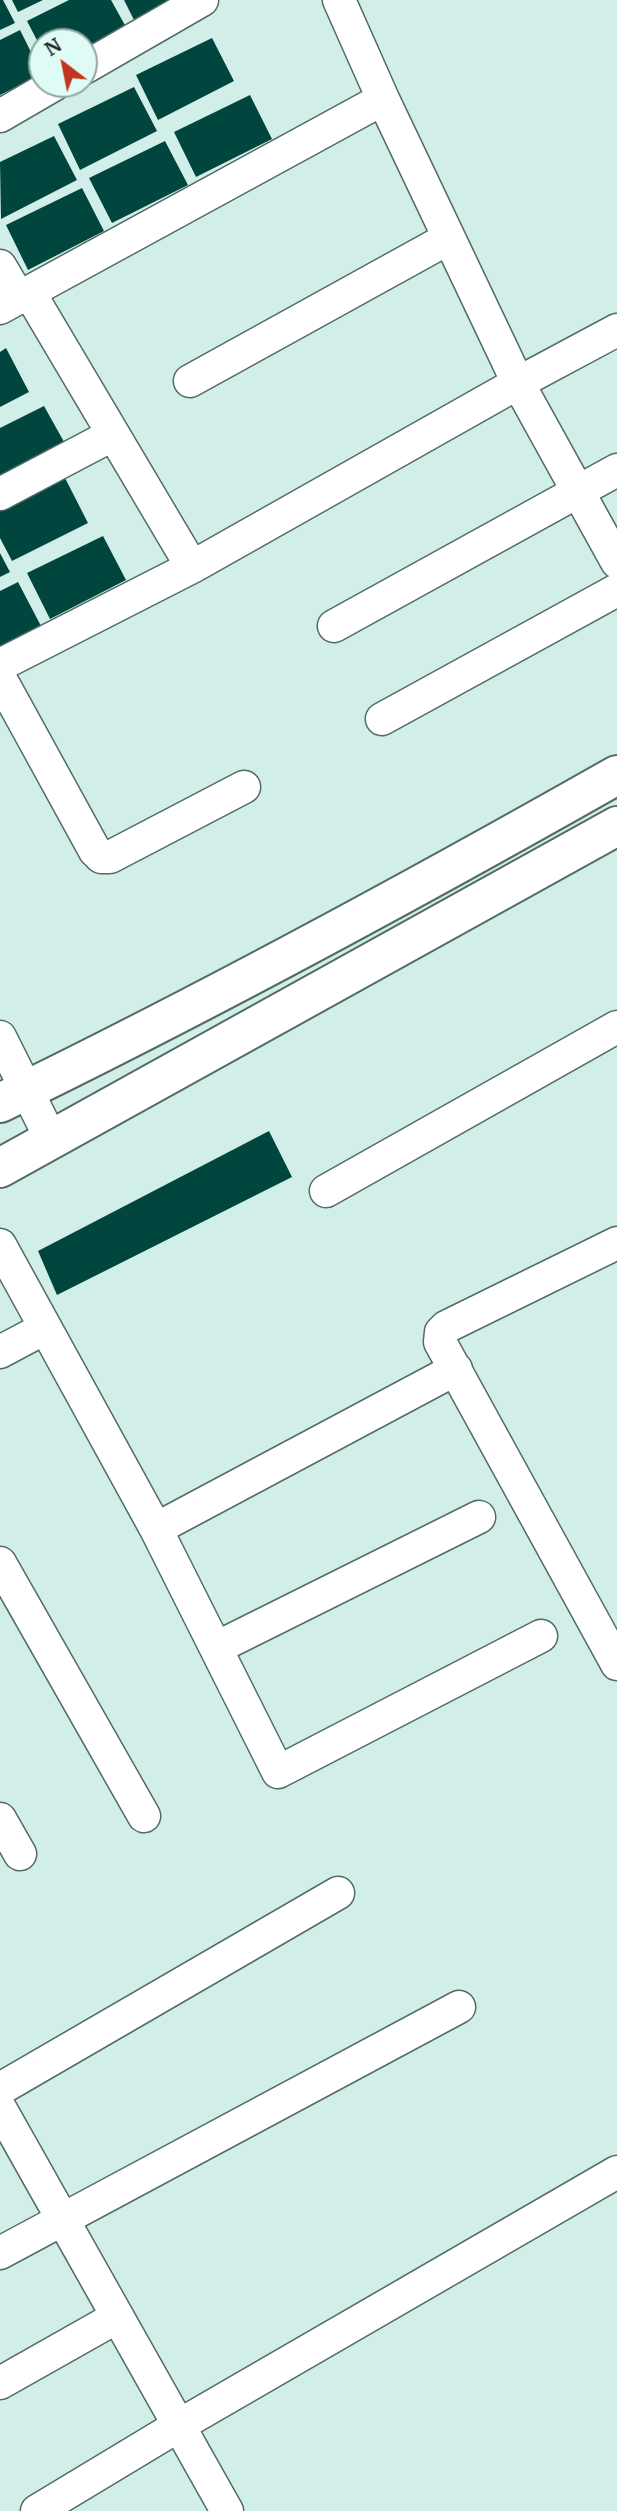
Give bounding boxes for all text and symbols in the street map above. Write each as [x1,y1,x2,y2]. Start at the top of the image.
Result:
north arrow [28,28,98,98]
text: N [40,33,66,61]

